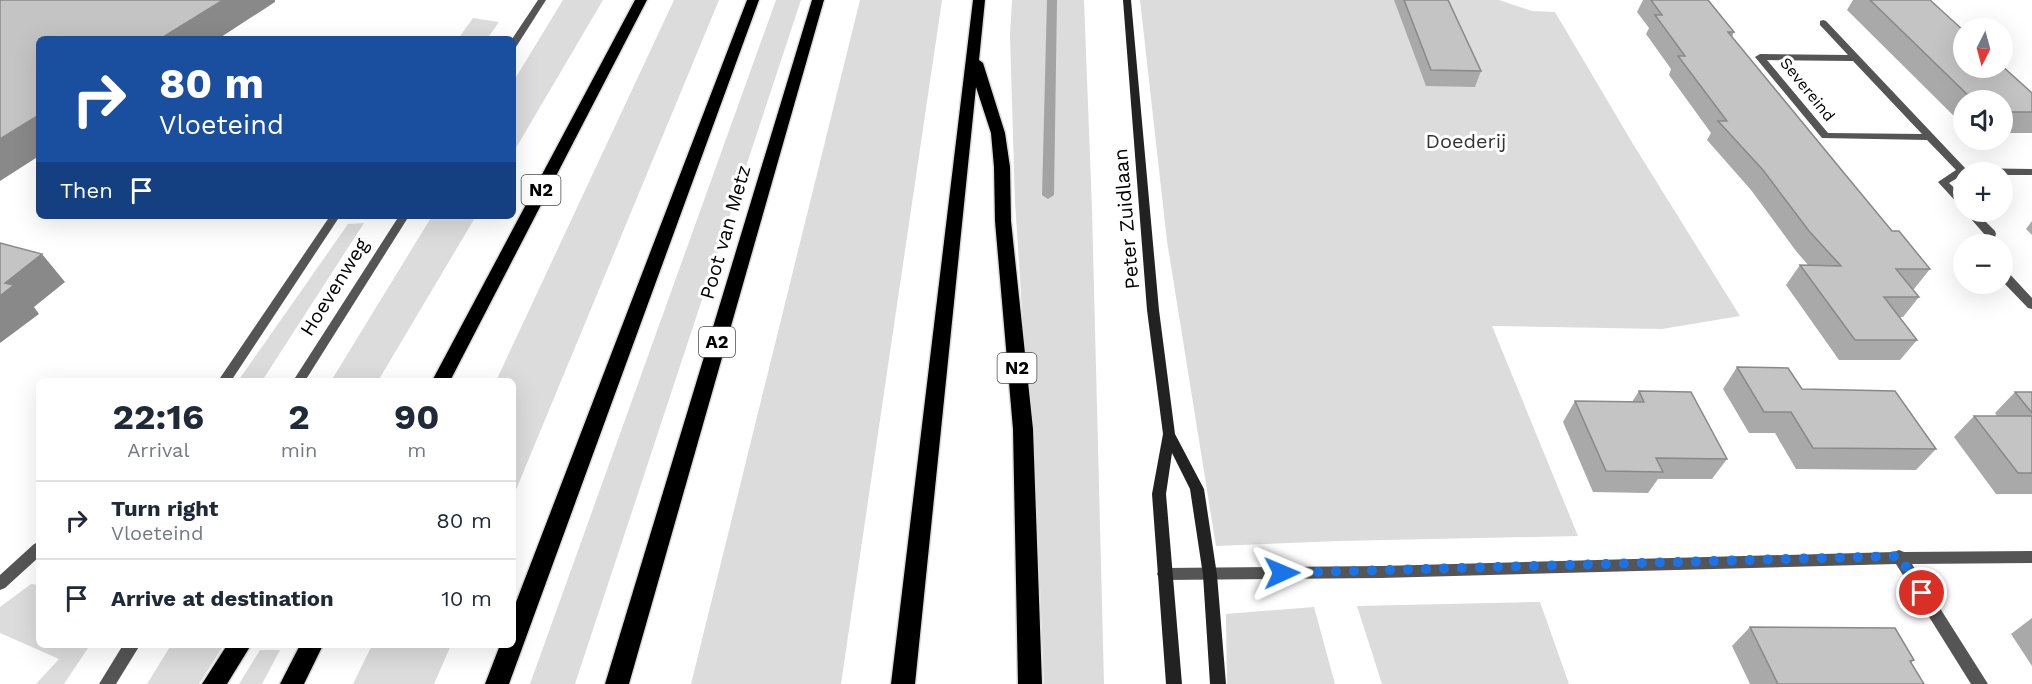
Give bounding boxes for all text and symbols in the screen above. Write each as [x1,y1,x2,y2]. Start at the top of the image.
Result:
north arrow [1953,18,2013,78]
map controls [1953,18,2013,294]
street label: Severeind [1776,54,1839,125]
text: 80 m [159,59,264,108]
icon: right [60,60,138,138]
button: sound [1953,90,2013,150]
text: Vloeteind [159,109,284,141]
park label: Doederij [1426,129,1506,153]
street label: Peter Zuidlaan [1108,148,1144,290]
street label: Poot van Metz [694,162,756,302]
button: + [1953,162,2013,222]
icon: arrive [125,174,158,207]
road number: N2 [522,175,560,205]
text: Then [60,178,113,203]
street label: Hoevenweg [295,233,374,340]
button: − [1953,234,2013,294]
road number: A2 [699,327,735,357]
road number: N2 [998,353,1036,383]
text: 22:16 [113,396,204,438]
text: 2 [288,396,310,438]
text: 90 [394,396,439,438]
text: Arrival [127,438,190,462]
text: min [281,438,317,462]
text: m [407,438,426,462]
text: Turn right [111,496,218,521]
icon: right [60,504,93,537]
text: 80 m [436,508,492,533]
text: Vloeteind [111,521,203,545]
position arrow [1250,541,1314,605]
pin [1896,567,1947,618]
icon: arrive [1905,576,1938,609]
icon: arrive [60,582,93,615]
text: Arrive at destination [111,586,334,611]
text: 10 m [441,586,492,611]

